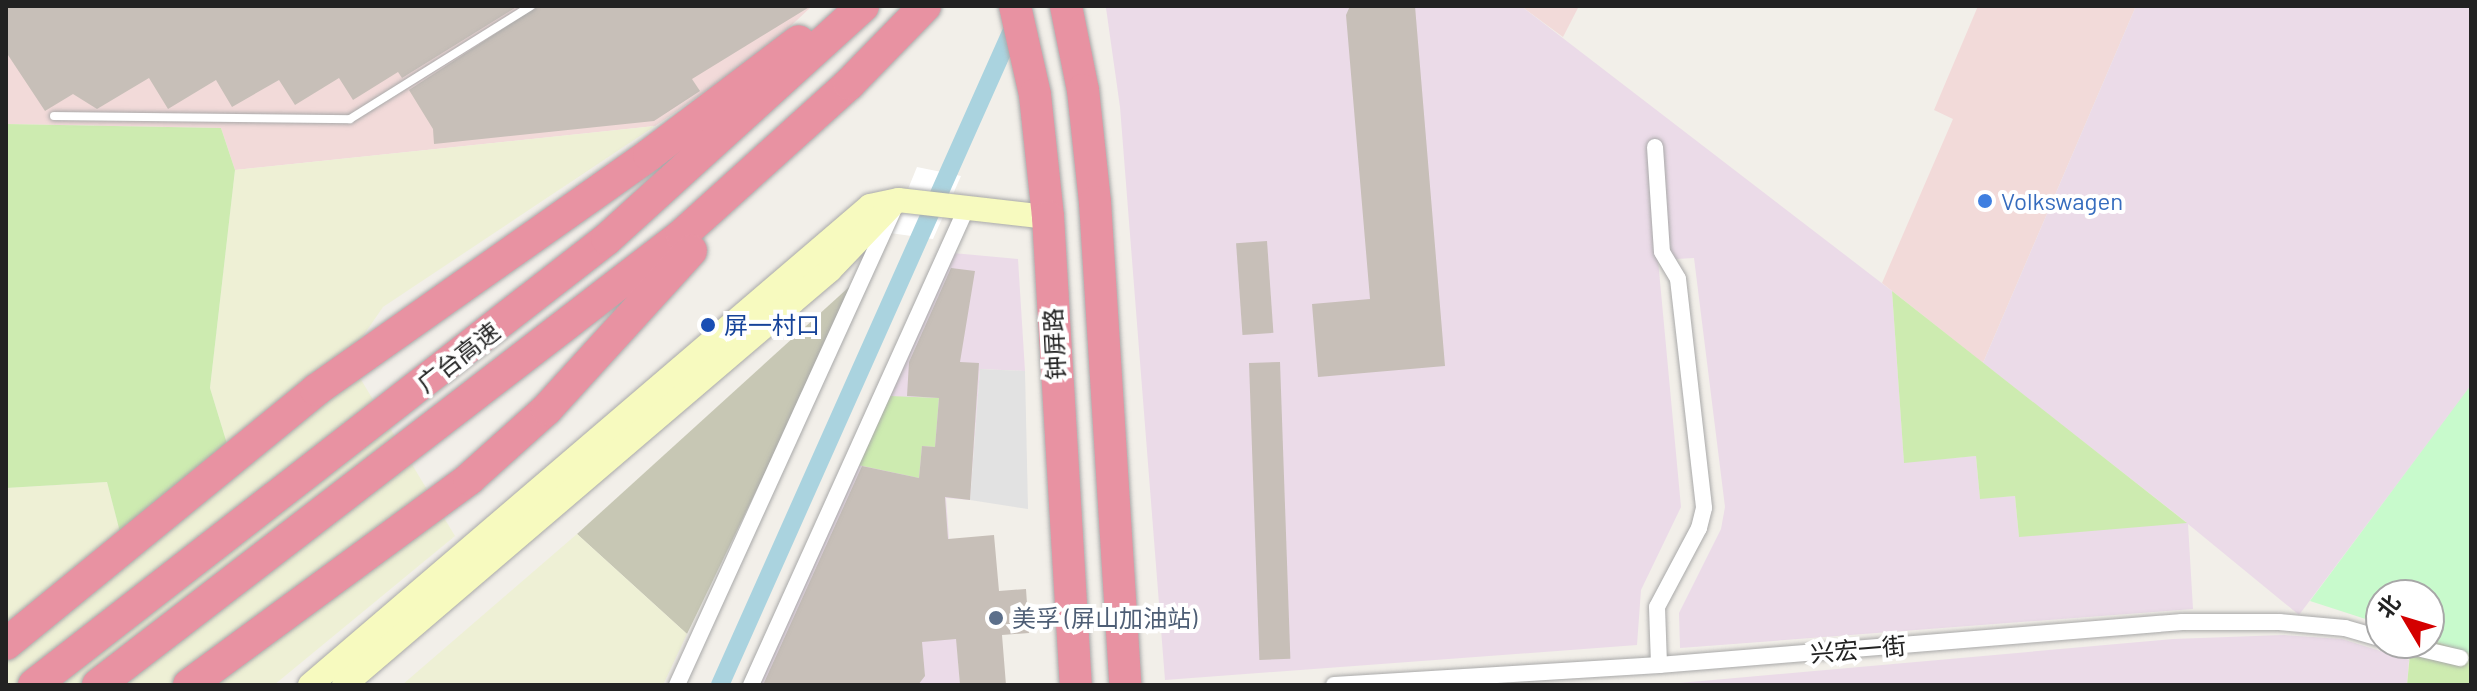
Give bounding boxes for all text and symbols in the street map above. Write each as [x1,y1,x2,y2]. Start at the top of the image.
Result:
place label: Volkswagen [2001,187,2123,215]
marker: Volkswagen [1976,192,1994,210]
street label: 钟屏路 [1038,307,1070,381]
place label: 屏一村口 [724,311,820,339]
street label: 广台高速 [411,316,505,398]
marker: 屏一村口 [699,316,717,334]
north arrow [2365,579,2445,659]
text: 北 [2371,589,2405,622]
place label: 美孚 (屏山加油站) [1012,604,1197,632]
marker: 美孚 (屏山加油站) [987,609,1005,627]
street label: 兴宏一街 [1809,630,1907,668]

